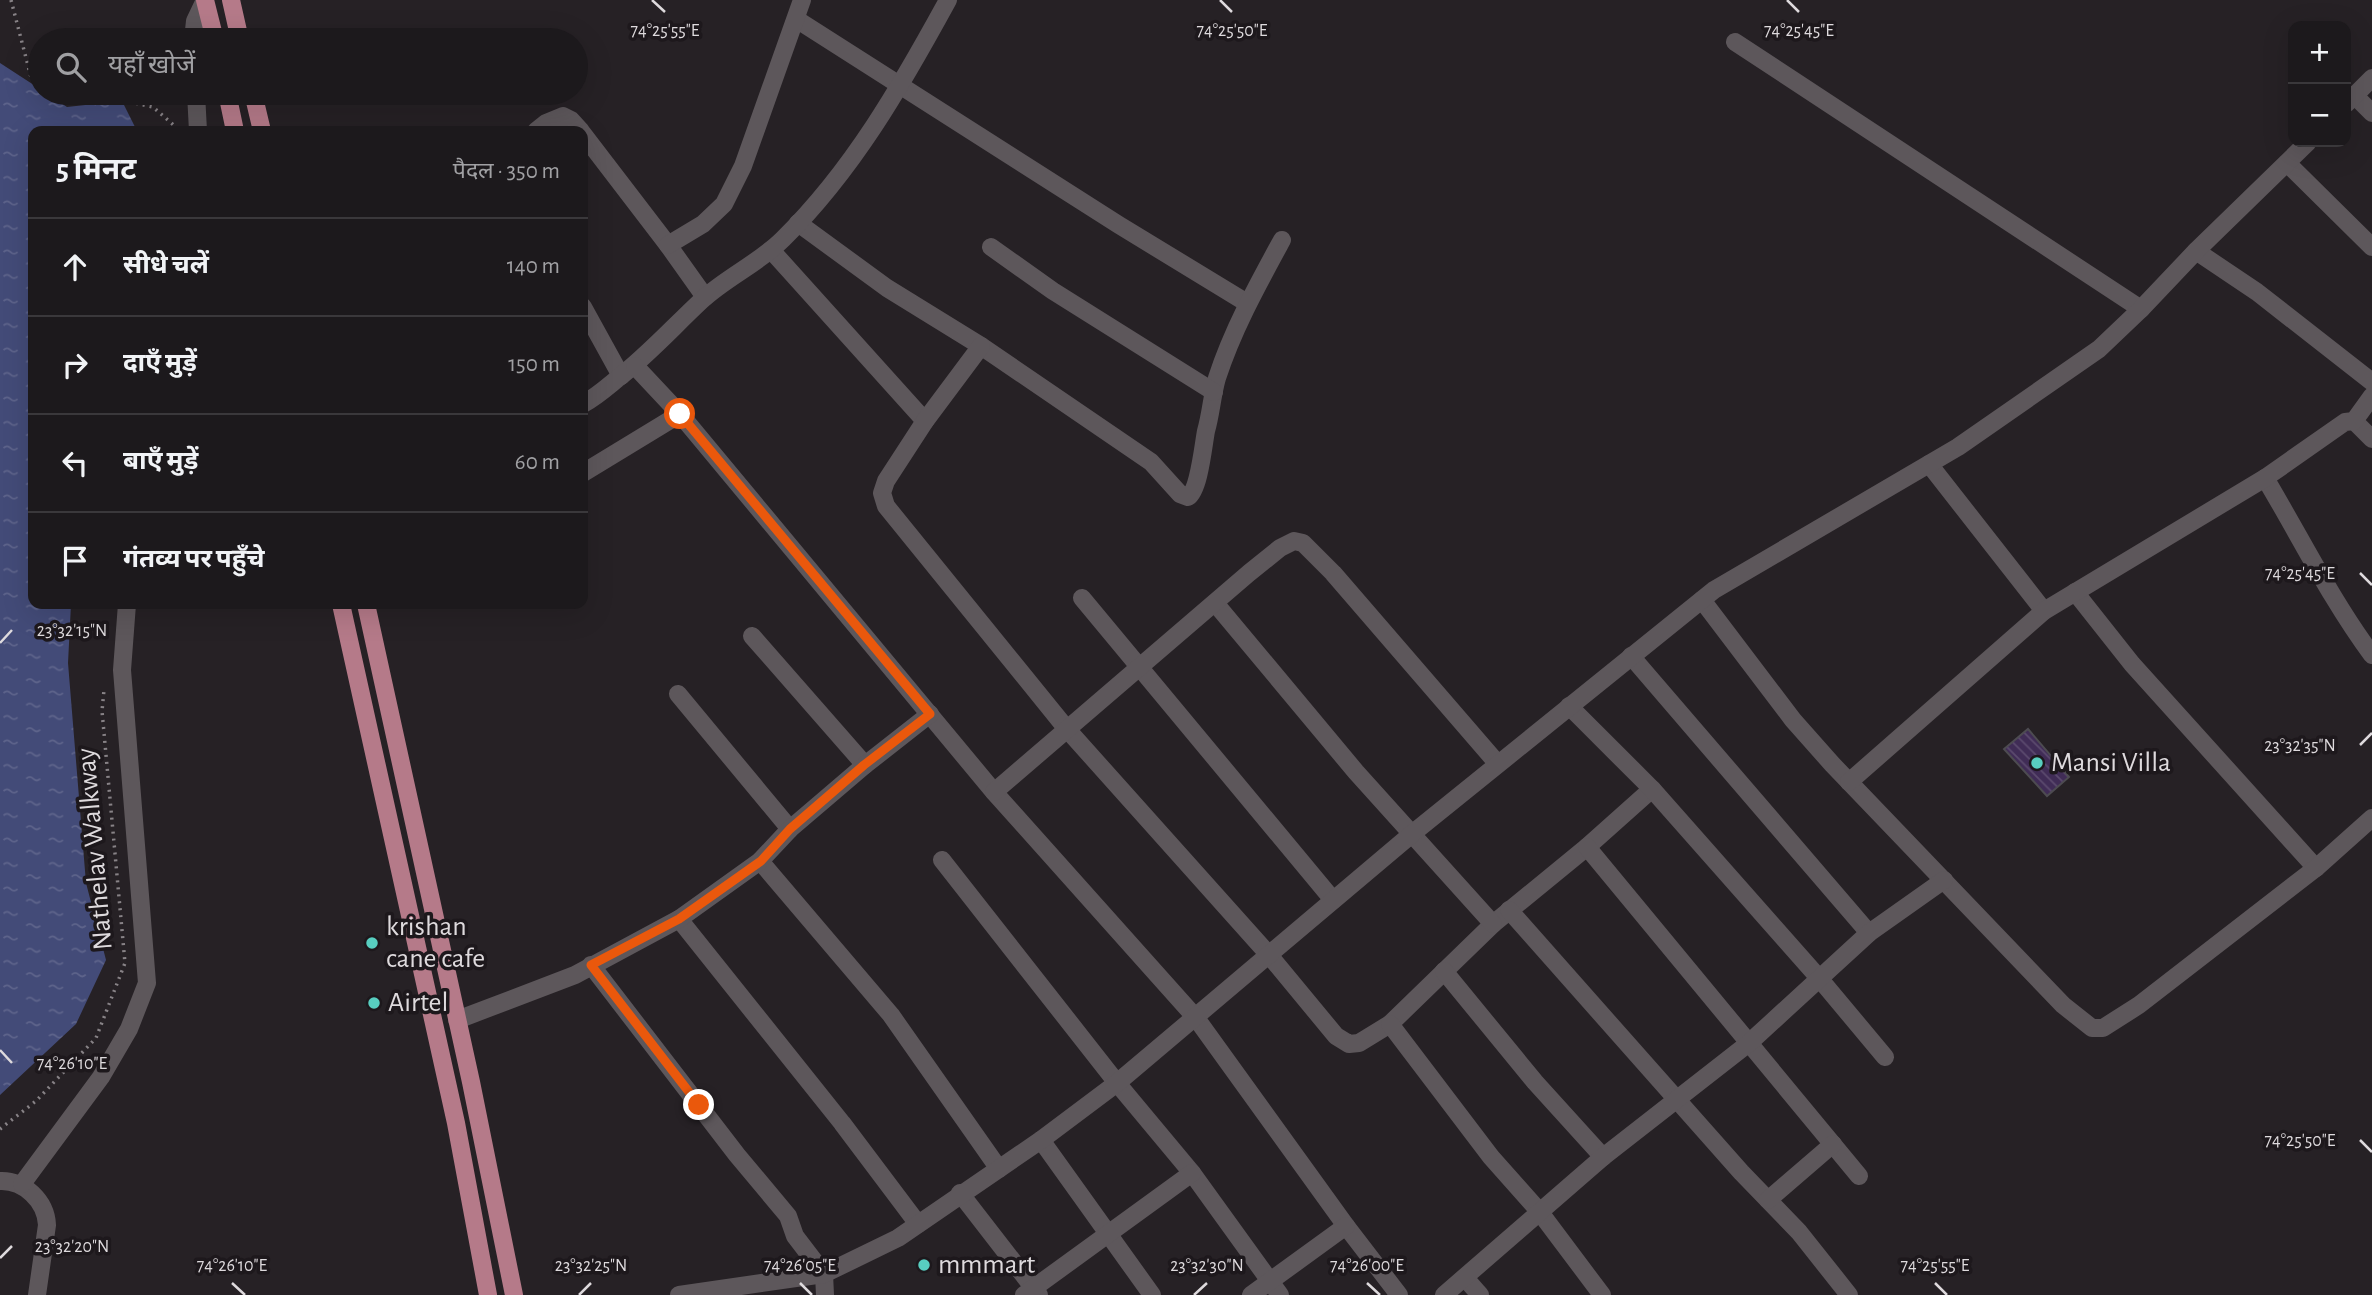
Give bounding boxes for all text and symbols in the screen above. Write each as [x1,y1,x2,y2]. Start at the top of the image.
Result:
map controls [2288,21,2351,147]
button: + [2288,21,2351,84]
text: 74°25'55"E [631,22,700,40]
text: 74°25'50"E [1197,22,1268,40]
text: 74°25'45"E [1764,22,1834,40]
search box [28,28,588,105]
icon: search [52,48,90,86]
text: यहाँ खोजें [108,52,195,78]
button: − [2288,84,2351,147]
text: 5 मिनट [56,155,136,185]
text: पैदल · 350 m [453,160,560,183]
icon: ahead [56,248,94,286]
text: सीधे चलें [123,252,209,278]
text: 140 m [507,255,560,278]
icon: right [56,346,94,384]
text: दाएँ मुड़ें [123,350,197,376]
text: 150 m [508,353,560,376]
route start [664,398,695,429]
icon: left [56,444,94,482]
text: बाएँ मुड़ें [123,448,198,474]
text: 60 m [515,451,560,474]
icon: arrive [56,542,94,580]
text: गंतव्य पर पहुँचे [123,546,265,572]
text: 74°25'45"E [2265,565,2335,583]
text: 23°32'15"N [37,622,107,640]
text: 23°32'35"N [2264,737,2336,755]
street label: Nathelav Walkway [72,747,118,951]
place label: Mansi Villa [2051,749,2171,777]
marker: Mansi Villa [2029,755,2045,771]
place label: krishan cane cafe [386,913,485,973]
marker: krishan cane cafe [364,935,380,951]
place label: Airtel [388,989,448,1017]
marker: Airtel [366,995,382,1011]
text: 74°26'10"E [37,1055,108,1073]
route end [683,1089,714,1120]
text: 74°25'50"E [2265,1132,2336,1150]
text: 23°32'20"N [35,1238,109,1256]
place label: mmmart [938,1251,1035,1279]
text: 74°26'10"E [197,1257,268,1275]
text: 23°32'25"N [555,1257,627,1275]
text: 74°26'05"E [764,1257,836,1275]
marker: mmmart [916,1257,932,1273]
text: 23°32'30"N [1170,1257,1244,1275]
text: 74°26'00"E [1330,1257,1404,1275]
text: 74°25'55"E [1901,1257,1970,1275]

